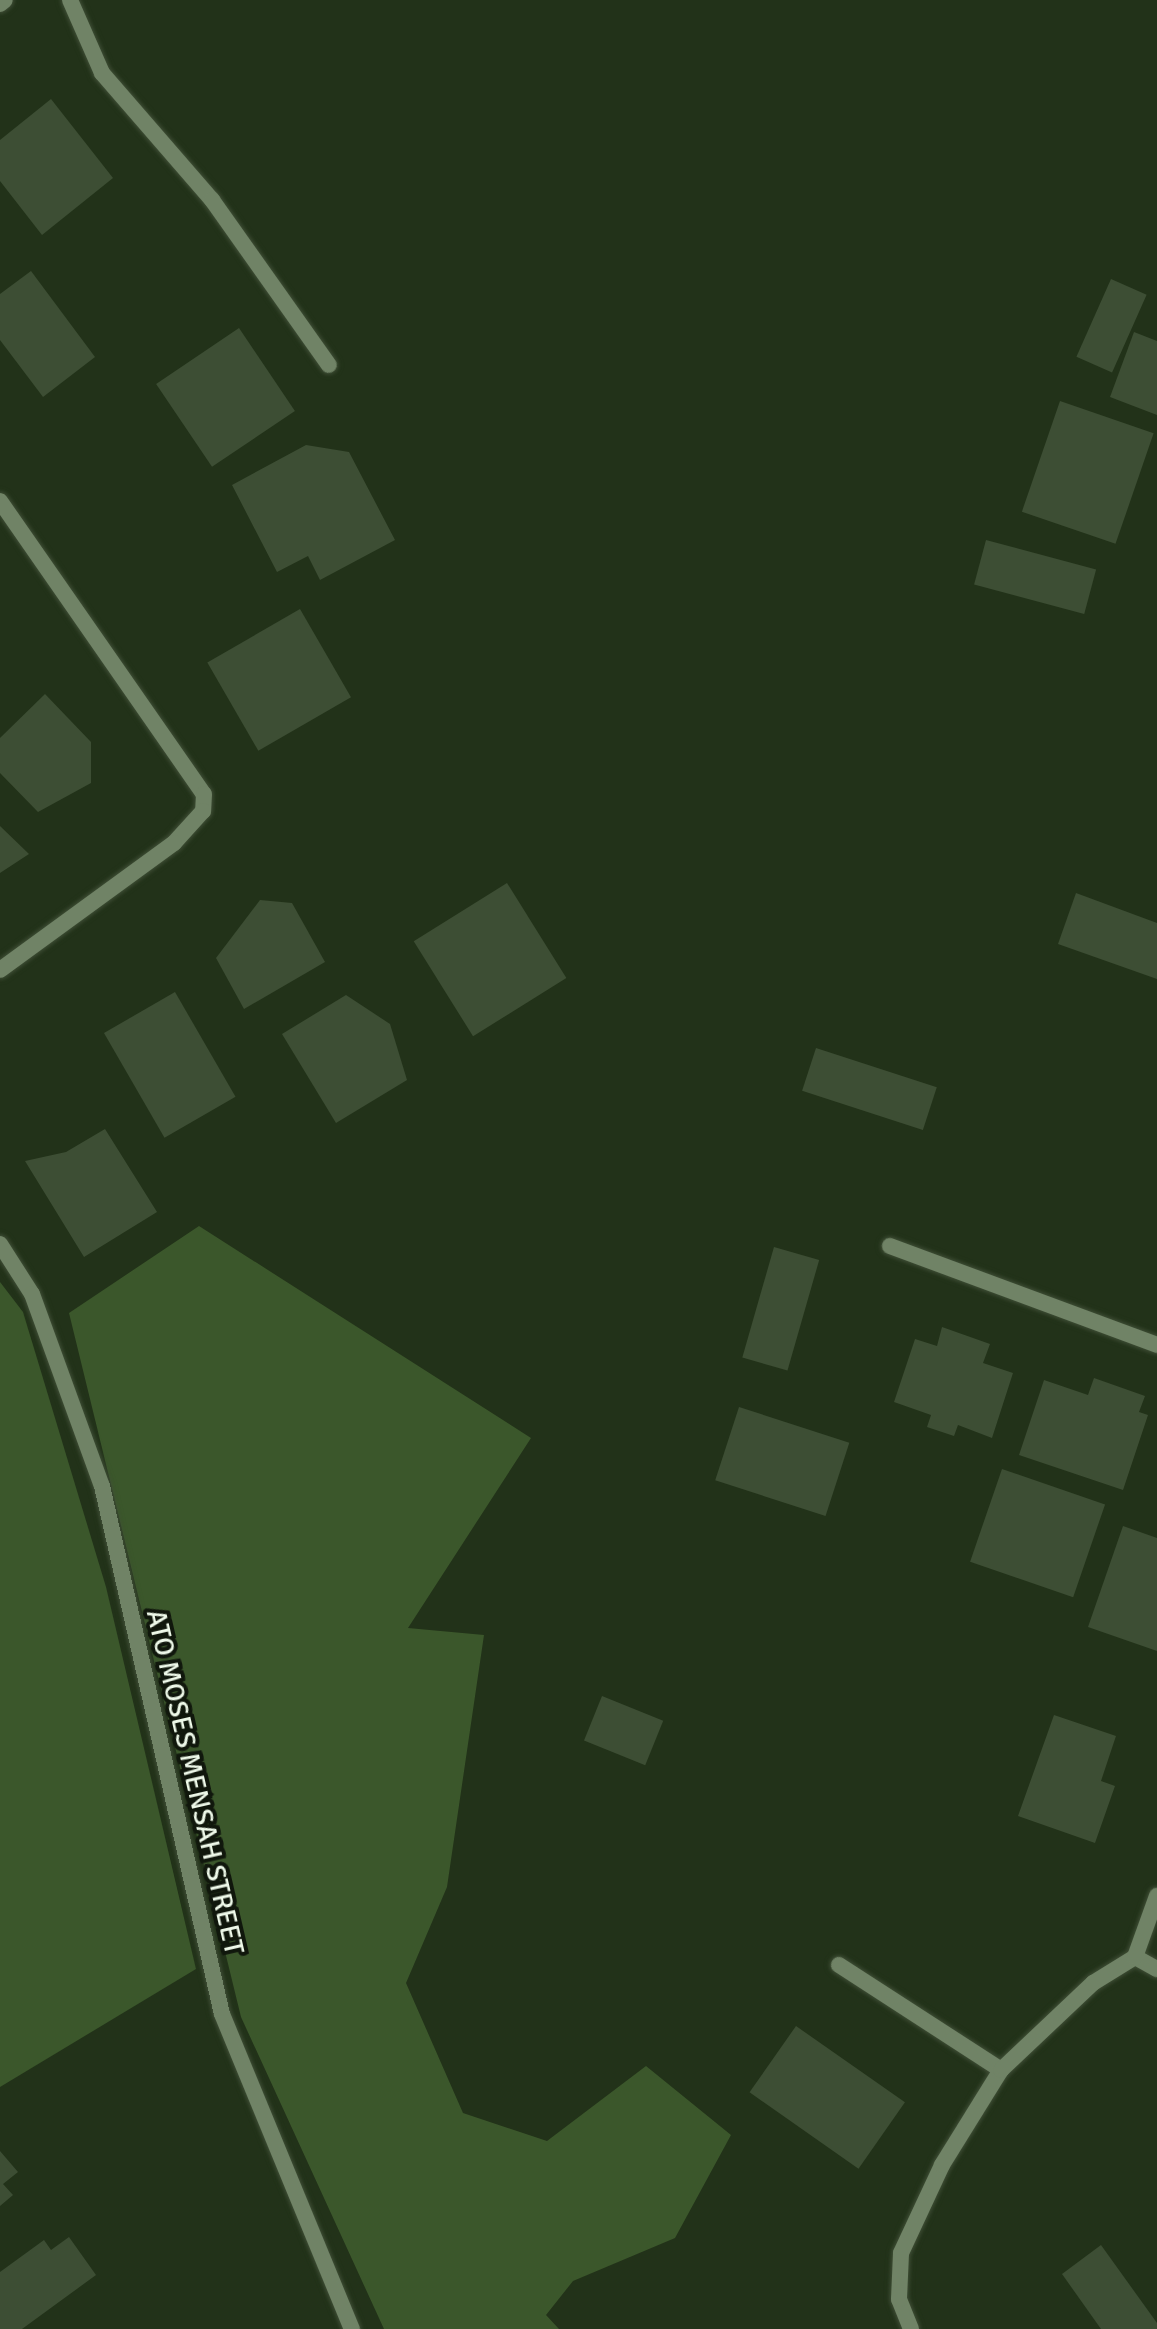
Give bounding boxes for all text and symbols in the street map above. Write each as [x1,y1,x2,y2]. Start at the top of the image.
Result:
street label: ATO MOSES MENSAH STREET [139,1606,251,1958]

